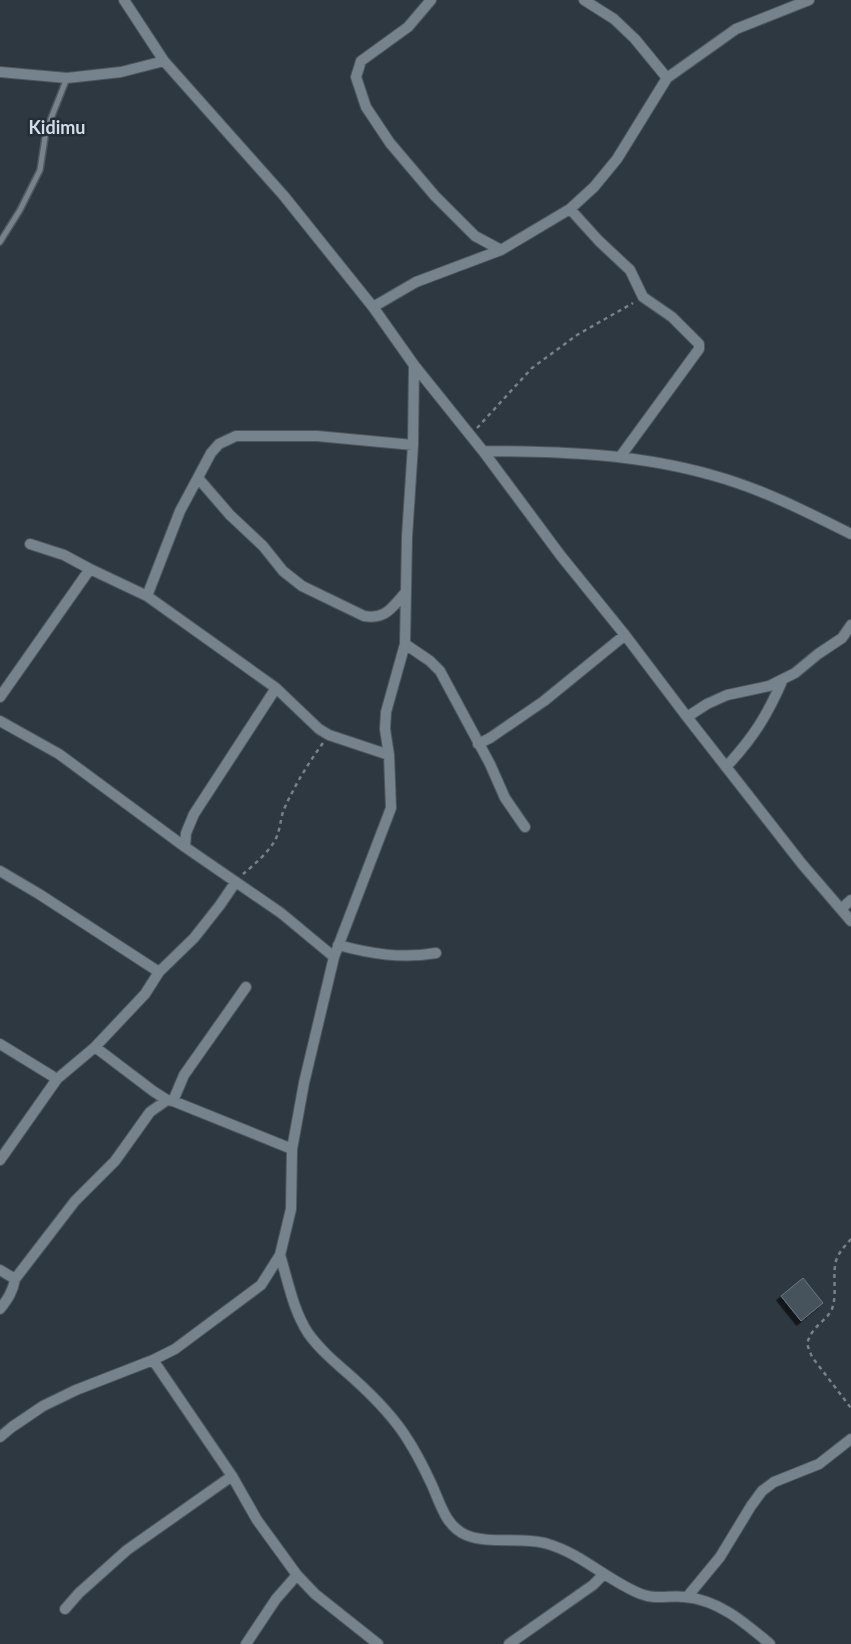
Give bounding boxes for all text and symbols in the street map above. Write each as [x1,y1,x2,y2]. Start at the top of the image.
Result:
district label: Kidimu [29,116,85,138]

